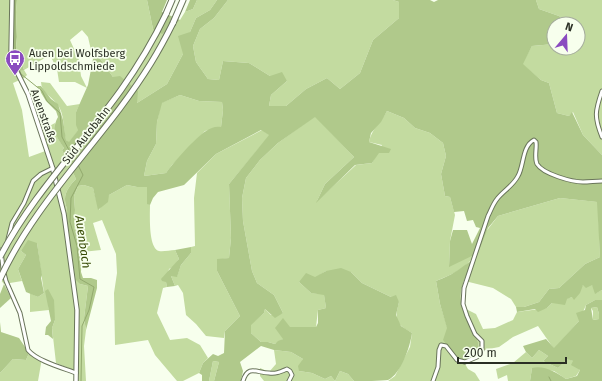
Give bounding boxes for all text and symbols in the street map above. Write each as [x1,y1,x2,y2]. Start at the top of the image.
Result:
north arrow [546,16,586,56]
text: N [564,20,575,34]
place label: Auen bei Wolfsberg Lippoldschmiede [29,47,126,73]
bus stop icon: Auen bei Wolfsberg Lippoldschmiede [4,48,26,76]
street label: Auenstraße [28,87,59,145]
street label: Süd Autobahn [60,104,113,167]
water label: Auenbach [72,214,94,269]
scale bar [458,339,566,365]
text: 200 m [464,346,497,360]

